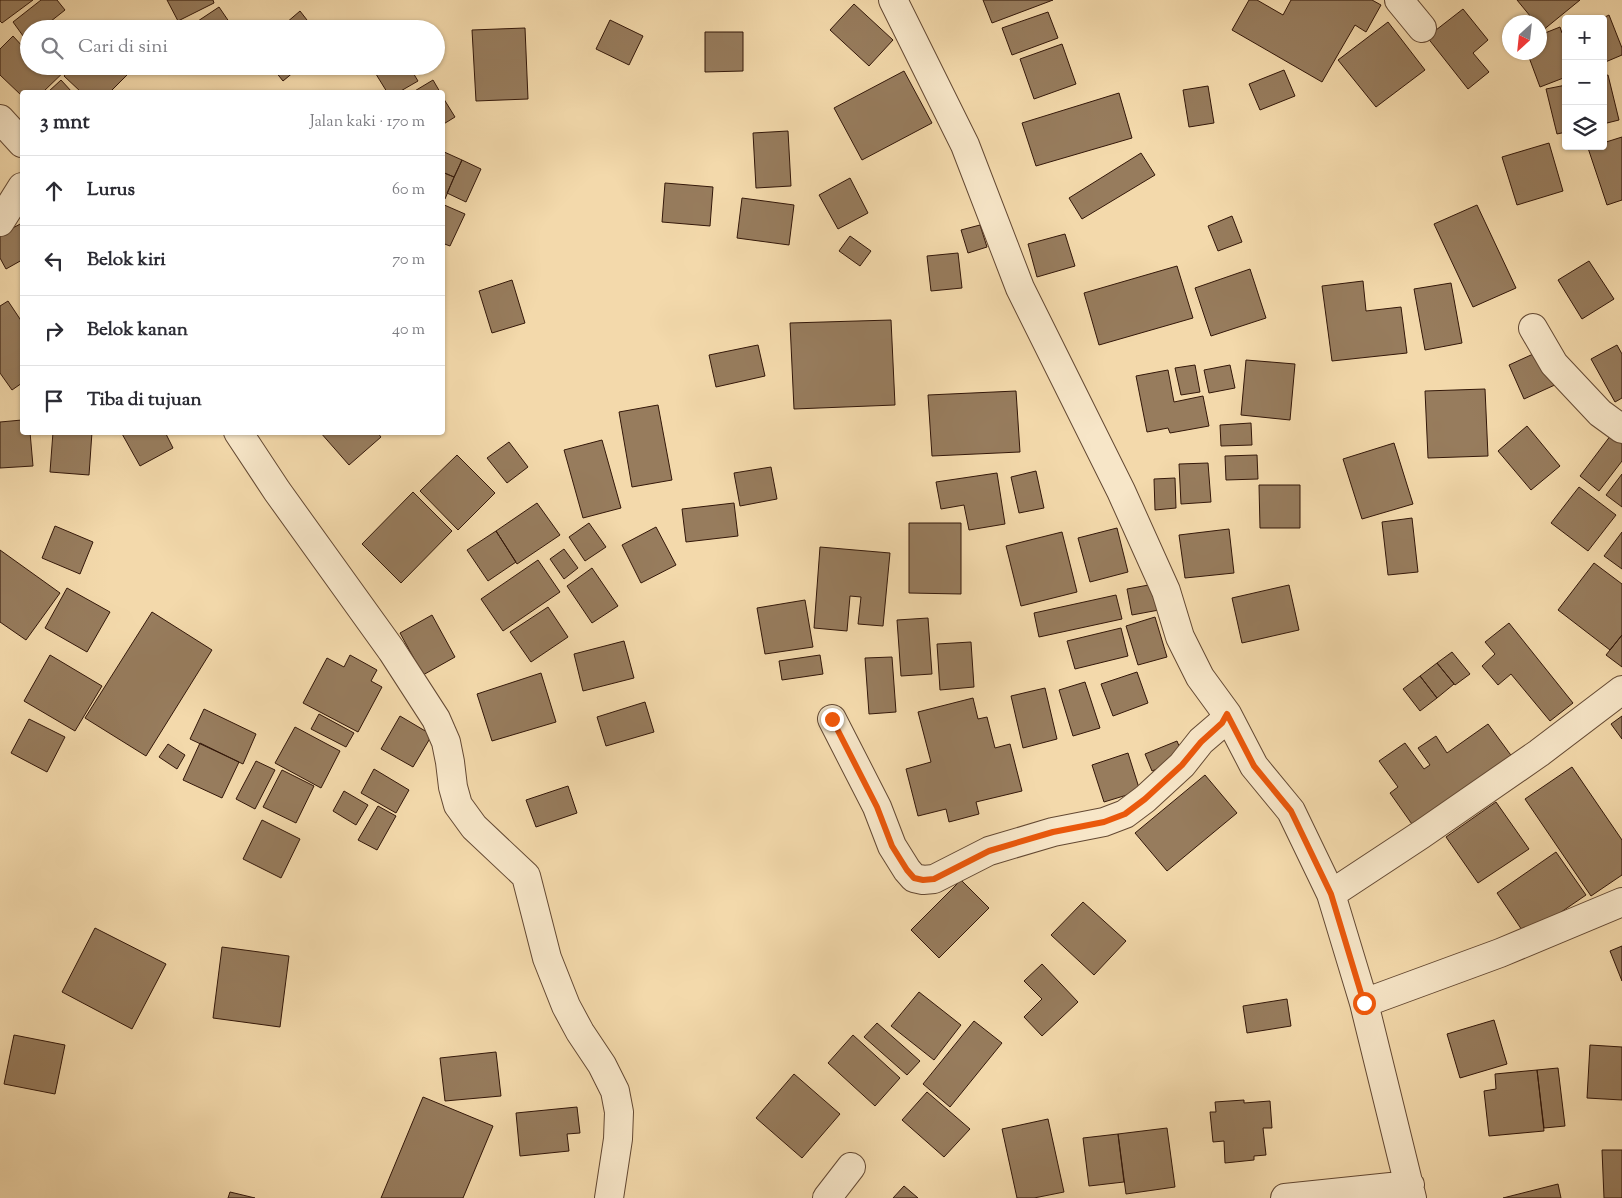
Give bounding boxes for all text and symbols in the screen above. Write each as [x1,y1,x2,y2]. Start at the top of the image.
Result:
north arrow [1502,15,1547,60]
map controls [1562,15,1607,150]
button: + [1562,15,1607,60]
search box [20,20,445,75]
icon: search [38,34,66,62]
text: Cari di sini [78,34,168,61]
button: − [1562,60,1607,105]
button: layers [1562,105,1607,150]
text: 3 mnt [40,108,90,138]
text: Jalan kaki · 170 m [310,111,425,134]
icon: ahead [40,177,68,205]
text: Lurus [87,177,135,204]
text: 60 m [392,179,425,202]
icon: left [40,247,68,275]
text: Belok kiri [87,247,166,274]
text: 70 m [392,249,425,272]
icon: right [40,317,68,345]
text: Belok kanan [87,317,188,344]
text: 40 m [392,319,425,342]
icon: arrive [40,387,68,415]
text: Tiba di tujuan [87,387,202,414]
route end [821,708,844,731]
route start [1353,992,1376,1015]

